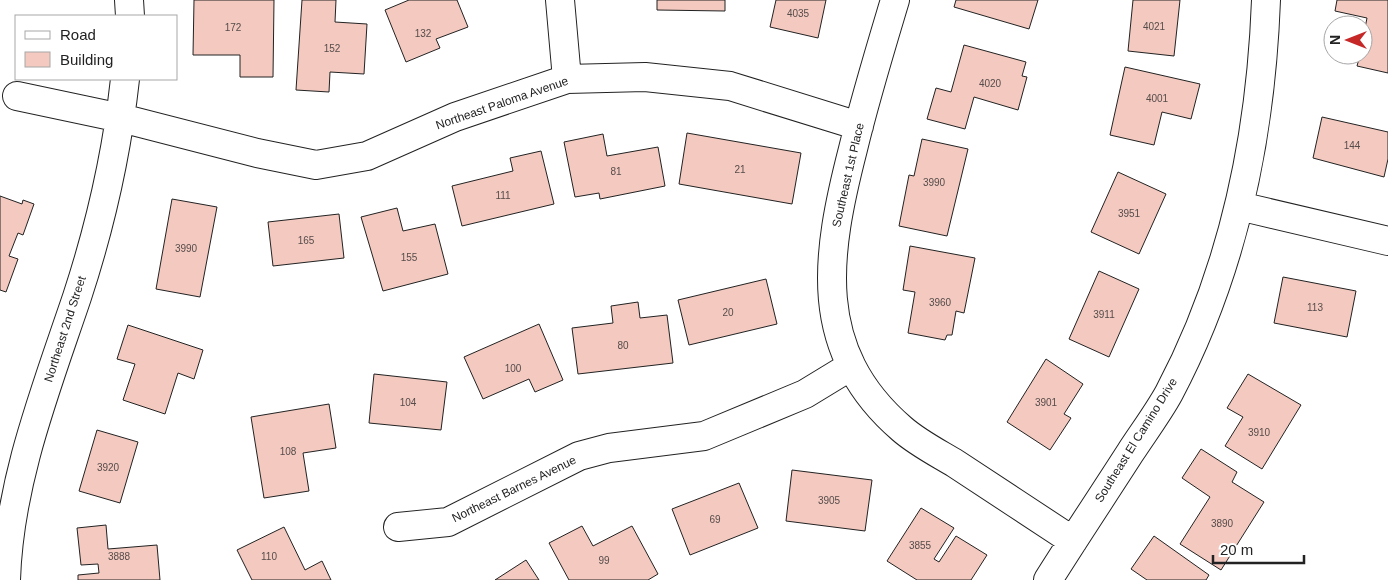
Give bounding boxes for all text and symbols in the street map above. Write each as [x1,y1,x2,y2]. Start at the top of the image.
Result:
house number: 4035 [787,8,810,19]
legend [15,15,178,80]
north arrow [1323,15,1373,65]
house number: 4021 [1143,21,1166,32]
house number: 172 [225,22,242,33]
text: Road [60,26,96,43]
house number: 132 [415,28,432,39]
text: N [1327,35,1343,45]
house number: 152 [324,43,341,54]
text: Building [60,51,113,68]
street label: Northeast Paloma Avenue [434,74,570,132]
house number: 4020 [979,78,1002,89]
house number: 4001 [1146,93,1169,104]
street label: Southeast 1st Place [829,121,867,229]
house number: 144 [1344,140,1361,151]
house number: 21 [734,164,746,175]
house number: 81 [610,166,622,177]
house number: 3990 [923,177,946,188]
house number: 111 [495,190,511,201]
house number: 3951 [1118,208,1141,219]
house number: 165 [298,235,315,246]
house number: 3990 [175,243,198,254]
house number: 155 [401,252,418,263]
street label: Northeast 2nd Street [41,274,89,384]
house number: 3960 [929,297,952,308]
house number: 113 [1307,302,1323,313]
house number: 20 [722,307,734,318]
house number: 3911 [1093,309,1115,320]
house number: 80 [617,340,629,351]
house number: 100 [505,363,522,374]
street label: Southeast El Camino Drive [1092,375,1180,505]
house number: 104 [400,397,417,408]
house number: 3901 [1035,397,1058,408]
house number: 3910 [1248,427,1271,438]
house number: 108 [280,446,297,457]
street label: Northeast Barnes Avenue [450,453,579,525]
house number: 3920 [97,462,120,473]
house number: 3905 [818,495,841,506]
house number: 69 [709,514,721,525]
house number: 3890 [1211,518,1234,529]
scale bar [1213,532,1304,564]
house number: 3855 [909,540,932,551]
text: 20 m [1220,541,1253,558]
house number: 3888 [108,551,131,562]
house number: 110 [261,551,277,562]
house number: 99 [598,555,610,566]

